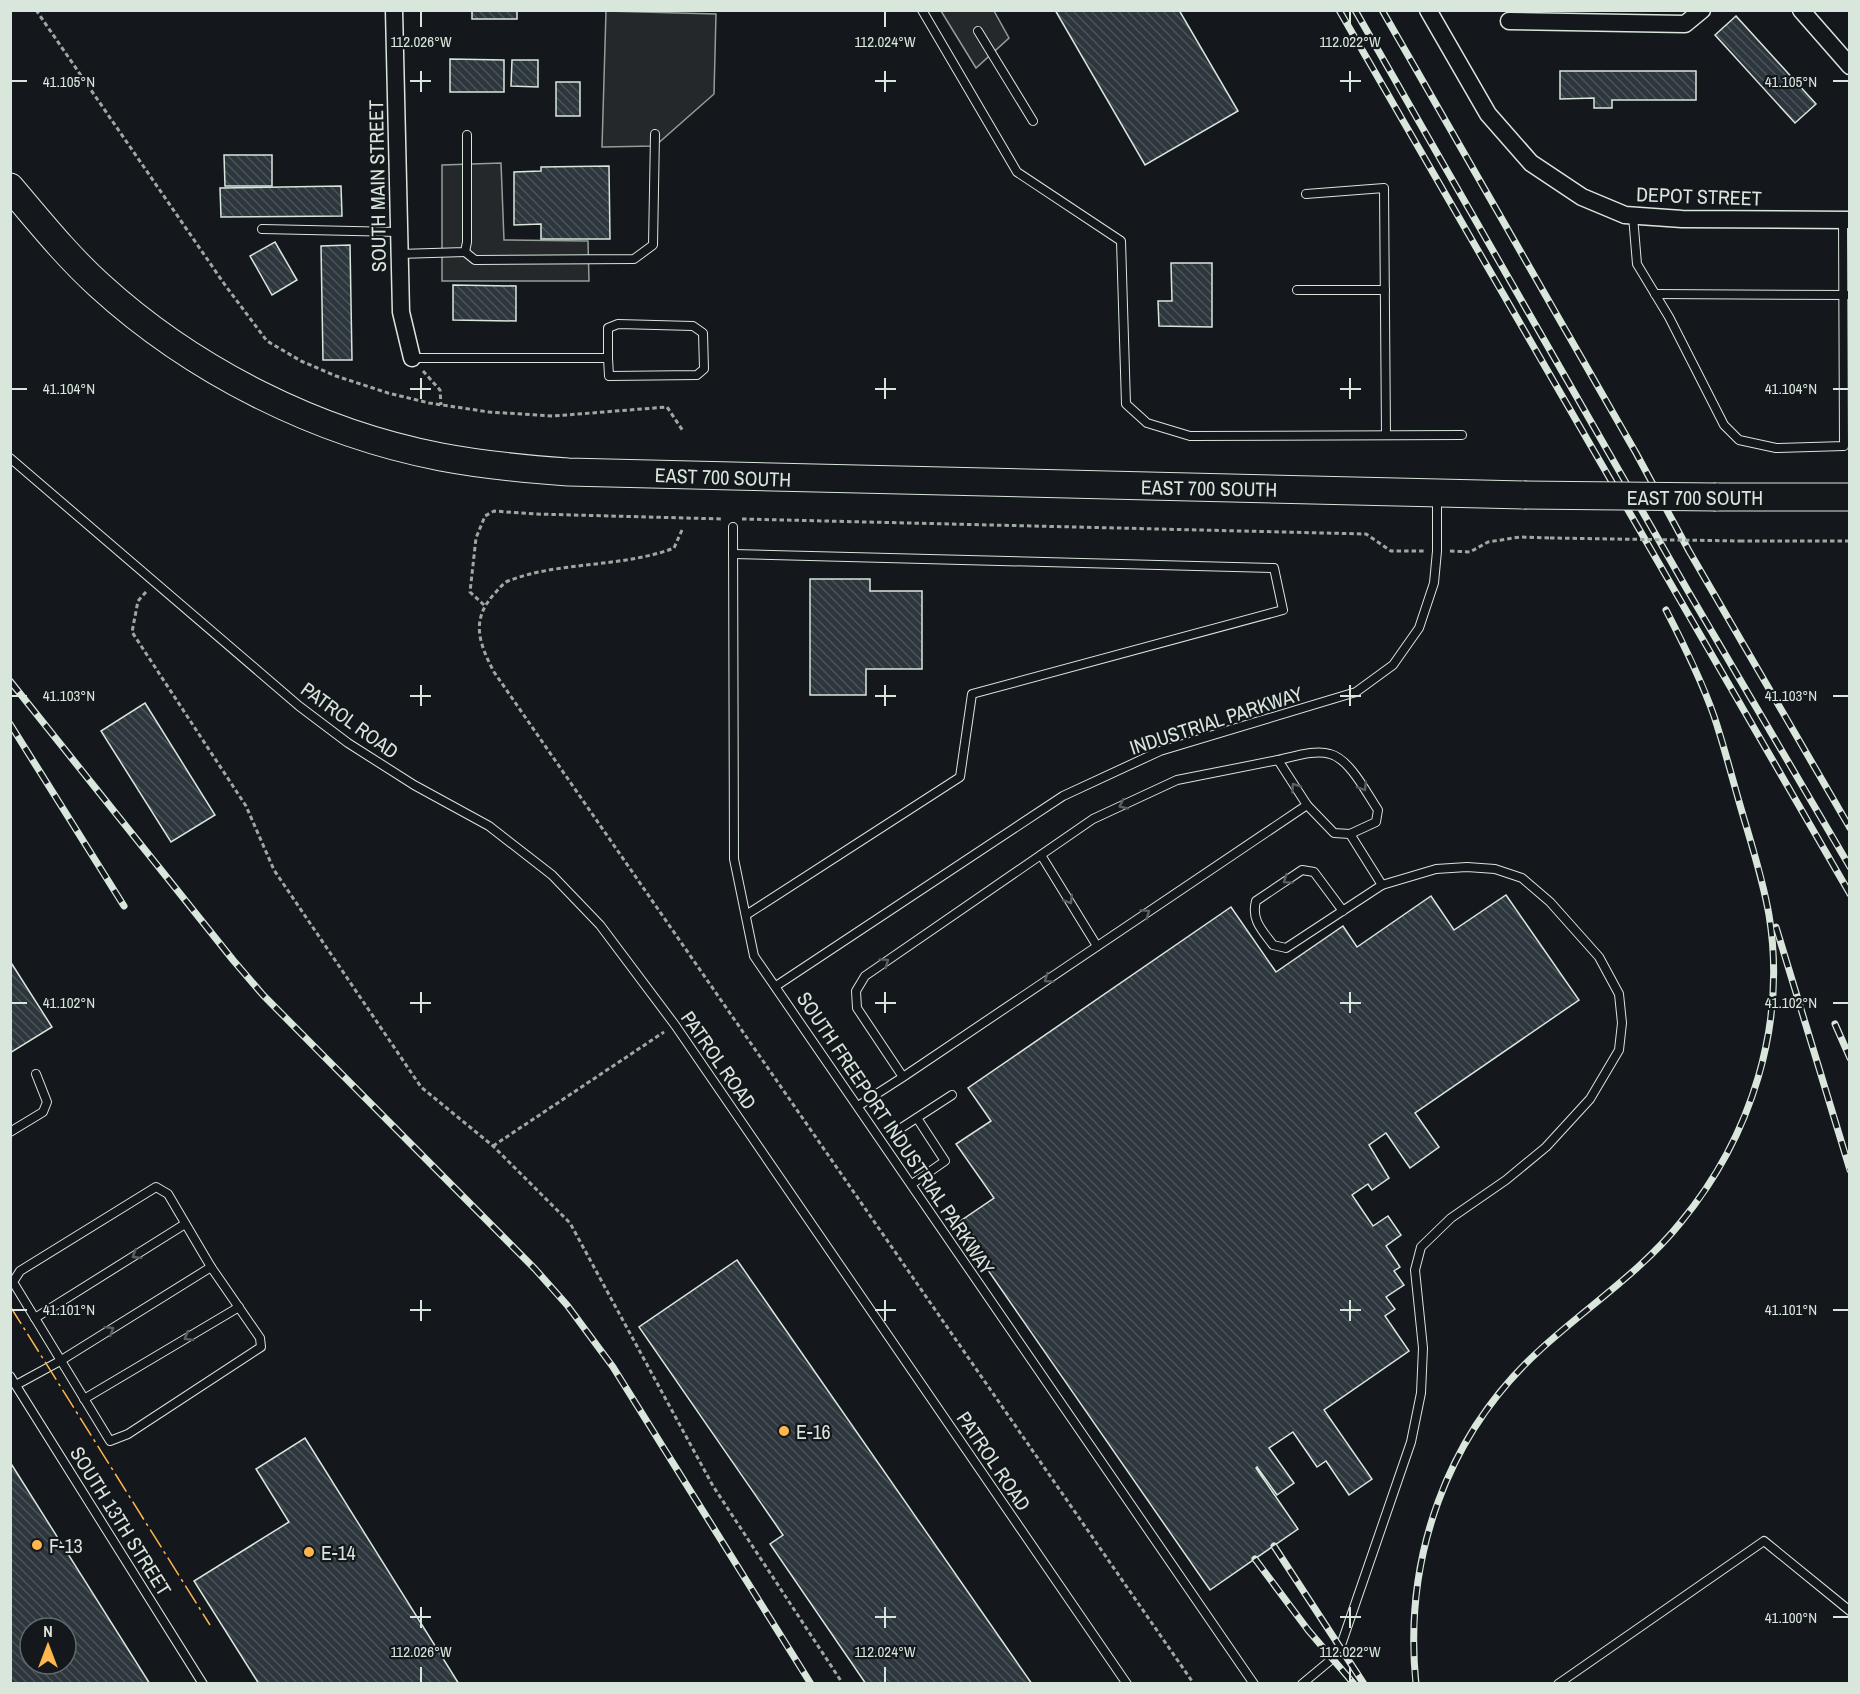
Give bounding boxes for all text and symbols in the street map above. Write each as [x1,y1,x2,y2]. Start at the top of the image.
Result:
text: 112.026°W [390,31,452,52]
text: 112.024°W [854,31,916,52]
text: 112.022°W [1319,31,1381,52]
text: 41.105°N [43,71,95,92]
text: 41.105°N [1765,71,1817,92]
street label: SOUTH MAIN STREET [362,100,392,272]
street label: DEPOT STREET [1636,180,1762,212]
text: 41.104°N [43,378,95,399]
text: 41.104°N [1765,378,1817,399]
street label: EAST 700 SOUTH [654,461,792,493]
street label: EAST 700 SOUTH [1141,473,1277,503]
street label: EAST 700 SOUTH [1627,484,1763,511]
street label: PATROL ROAD [296,675,404,765]
street label: INDUSTRIAL PARKWAY [1126,679,1306,761]
text: 41.103°N [43,685,95,706]
text: 41.103°N [1765,685,1817,706]
one-way arrow [1356,781,1367,792]
one-way arrow [1291,783,1302,794]
one-way arrow [1118,797,1129,809]
one-way arrow [1282,873,1293,884]
one-way arrow [1061,894,1073,904]
one-way arrow [1139,909,1150,920]
one-way arrow [878,958,889,969]
one-way arrow [1044,971,1055,982]
street label: SOUTH FREEPORT INDUSTRIAL PARKWAY [791,986,1001,1280]
text: 41.102°N [43,992,95,1013]
text: 41.102°N [1765,992,1817,1013]
street label: PATROL ROAD [675,1005,763,1115]
one-way arrow [132,1247,142,1259]
text: 41.101°N [43,1299,95,1320]
text: 41.101°N [1765,1299,1817,1320]
one-way arrow [104,1325,114,1337]
one-way arrow [184,1330,194,1342]
street label: PATROL ROAD [951,1406,1037,1516]
place label: E-16 [796,1418,831,1445]
marker: E-16 [777,1424,791,1438]
street label: SOUTH 13TH STREET [64,1441,178,1601]
place label: F-13 [49,1532,83,1559]
marker: F-13 [30,1538,44,1552]
place label: E-14 [321,1539,356,1566]
marker: E-14 [302,1545,316,1559]
text: 41.100°N [1765,1607,1817,1628]
north arrow [18,1616,78,1676]
text: N [43,1620,53,1642]
text: 112.026°W [390,1641,452,1662]
text: 112.024°W [854,1641,916,1662]
text: 112.022°W [1319,1641,1381,1662]

